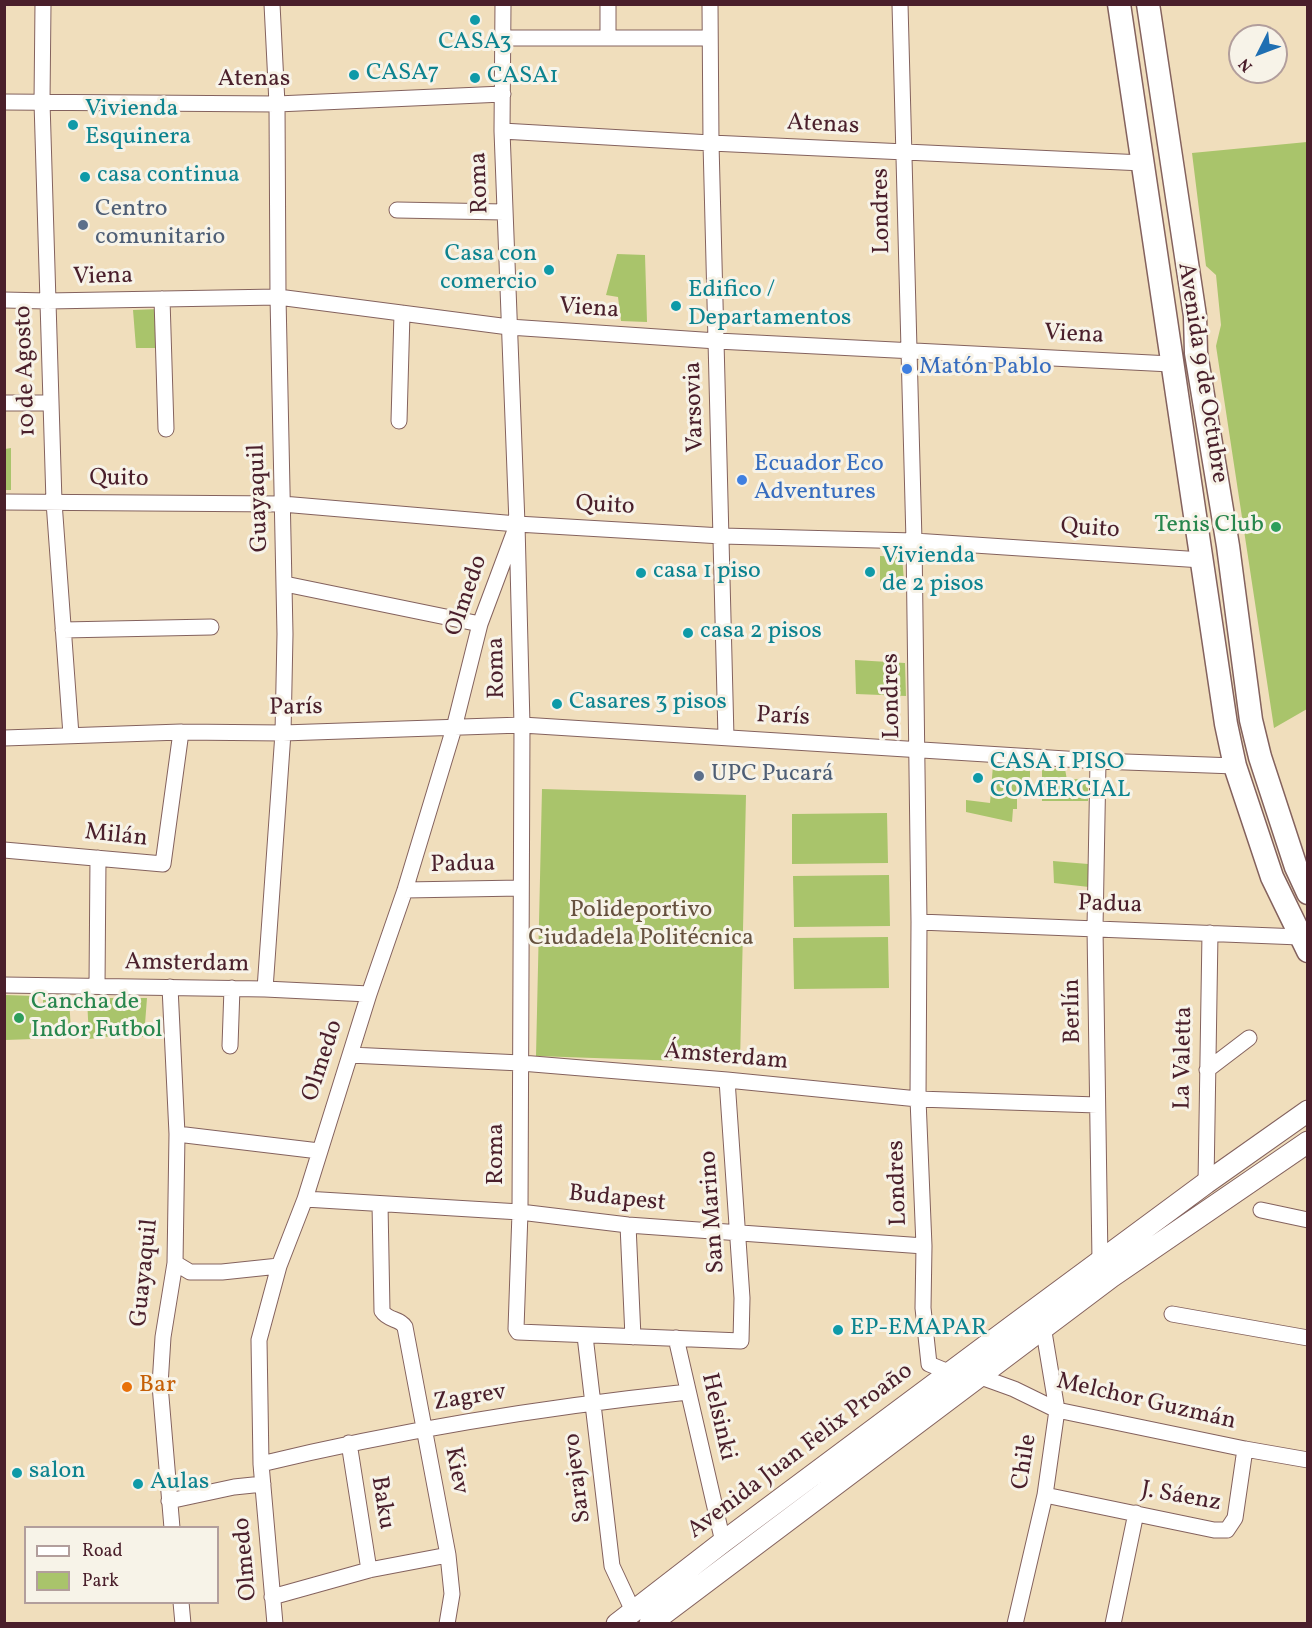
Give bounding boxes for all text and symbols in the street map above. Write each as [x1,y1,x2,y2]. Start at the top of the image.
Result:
marker: CASA3 [468,13,482,27]
north arrow [1228,24,1288,84]
place label: CASA3 [438,30,512,58]
text: N [1234,53,1258,76]
place label: CASA7 [366,61,439,89]
place label: CASA1 [487,64,559,92]
street label: Atenas [218,67,290,95]
marker: CASA7 [347,68,361,82]
marker: CASA1 [468,71,482,85]
place label: Vivienda Esquinera [85,97,191,153]
street label: Atenas [786,110,860,142]
marker: Vivienda Esquinera [66,118,80,132]
street label: Roma [466,152,496,214]
place label: casa continua [97,163,240,191]
street label: Londres [868,168,898,254]
marker: casa continua [78,170,92,184]
place label: Centro comunitario [95,197,225,253]
marker: Centro comunitario [76,218,90,232]
place label: Casa con comercio [440,242,537,298]
street label: Avenida 9 de Octubre [1169,261,1233,485]
street label: Viena [73,263,133,293]
marker: Casa con comercio [542,263,556,277]
place label: Edifico / Departamentos [688,278,851,334]
street label: Viena [558,294,620,326]
marker: Edifico / Departamentos [669,299,683,313]
street label: 10 de Agosto [10,305,44,437]
street label: Viena [1043,320,1105,352]
place label: Matón Pablo [919,355,1052,383]
street label: Varsovia [680,361,712,453]
marker: Matón Pablo [900,362,914,376]
street label: Guayaquil [244,443,276,553]
place label: Ecuador Eco Adventures [754,452,884,508]
street label: Quito [89,465,149,495]
marker: Ecuador Eco Adventures [735,473,749,487]
street label: Quito [575,491,635,523]
place label: Tenis Club [1154,513,1264,541]
street label: Quito [1059,514,1121,546]
marker: Tenis Club [1269,520,1283,534]
place label: Vivienda de 2 pisos [882,544,984,600]
street label: Olmedo [441,552,495,640]
place label: casa 1 piso [653,559,761,587]
marker: Vivienda de 2 pisos [863,565,877,579]
marker: casa 1 piso [634,566,648,580]
place label: casa 2 pisos [700,619,822,647]
marker: casa 2 pisos [681,626,695,640]
street label: Roma [483,637,513,699]
street label: Londres [878,653,908,739]
place label: Casares 3 pisos [569,690,727,718]
street label: París [269,694,323,724]
marker: Casares 3 pisos [550,697,564,711]
street label: París [756,702,810,734]
place label: CASA 1 PISO COMERCIAL [990,750,1130,806]
place label: UPC Pucará [711,762,834,790]
marker: UPC Pucará [692,769,706,783]
marker: CASA 1 PISO COMERCIAL [971,771,985,785]
street label: Milán [83,819,149,855]
street label: Padua [430,851,496,881]
street label: Padua [1077,890,1143,922]
park label: Polideportivo Ciudadela Politécnica [528,898,754,954]
street label: Amsterdam [124,950,250,980]
street label: Berlín [1059,978,1089,1044]
place label: Cancha de Indor Futbol [31,990,163,1046]
street label: La Valetta [1170,1006,1200,1110]
marker: Cancha de Indor Futbol [12,1011,26,1025]
street label: Olmedo [297,1017,351,1105]
street label: Ámsterdam [663,1038,789,1078]
street label: Roma [484,1123,512,1185]
street label: Londres [883,1140,915,1226]
street label: San Marino [695,1150,733,1274]
street label: Budapest [567,1181,667,1219]
street label: Guayaquil [126,1218,166,1328]
place label: EP-EMAPAR [850,1316,987,1344]
marker: EP-EMAPAR [831,1323,845,1337]
street label: Avenida Juan Felix Proaño [683,1358,919,1546]
street label: Melchor Guzmán [1054,1368,1238,1438]
street label: Helsinki [693,1371,741,1463]
place label: Bar [139,1373,176,1401]
street label: Zagrev [432,1379,508,1419]
marker: Bar [120,1380,134,1394]
street label: Sarajevo [559,1431,599,1525]
street label: Chile [1007,1432,1045,1492]
street label: Kiev [436,1445,474,1497]
place label: salon [29,1459,85,1487]
marker: salon [10,1466,24,1480]
place label: Aulas [150,1470,209,1498]
street label: Baku [363,1474,399,1532]
marker: Aulas [131,1477,145,1491]
street label: J. Sáenz [1139,1477,1223,1519]
street label: Olmedo [229,1516,265,1602]
legend [24,1526,219,1604]
text: Road [82,1539,123,1564]
text: Park [82,1569,119,1594]

